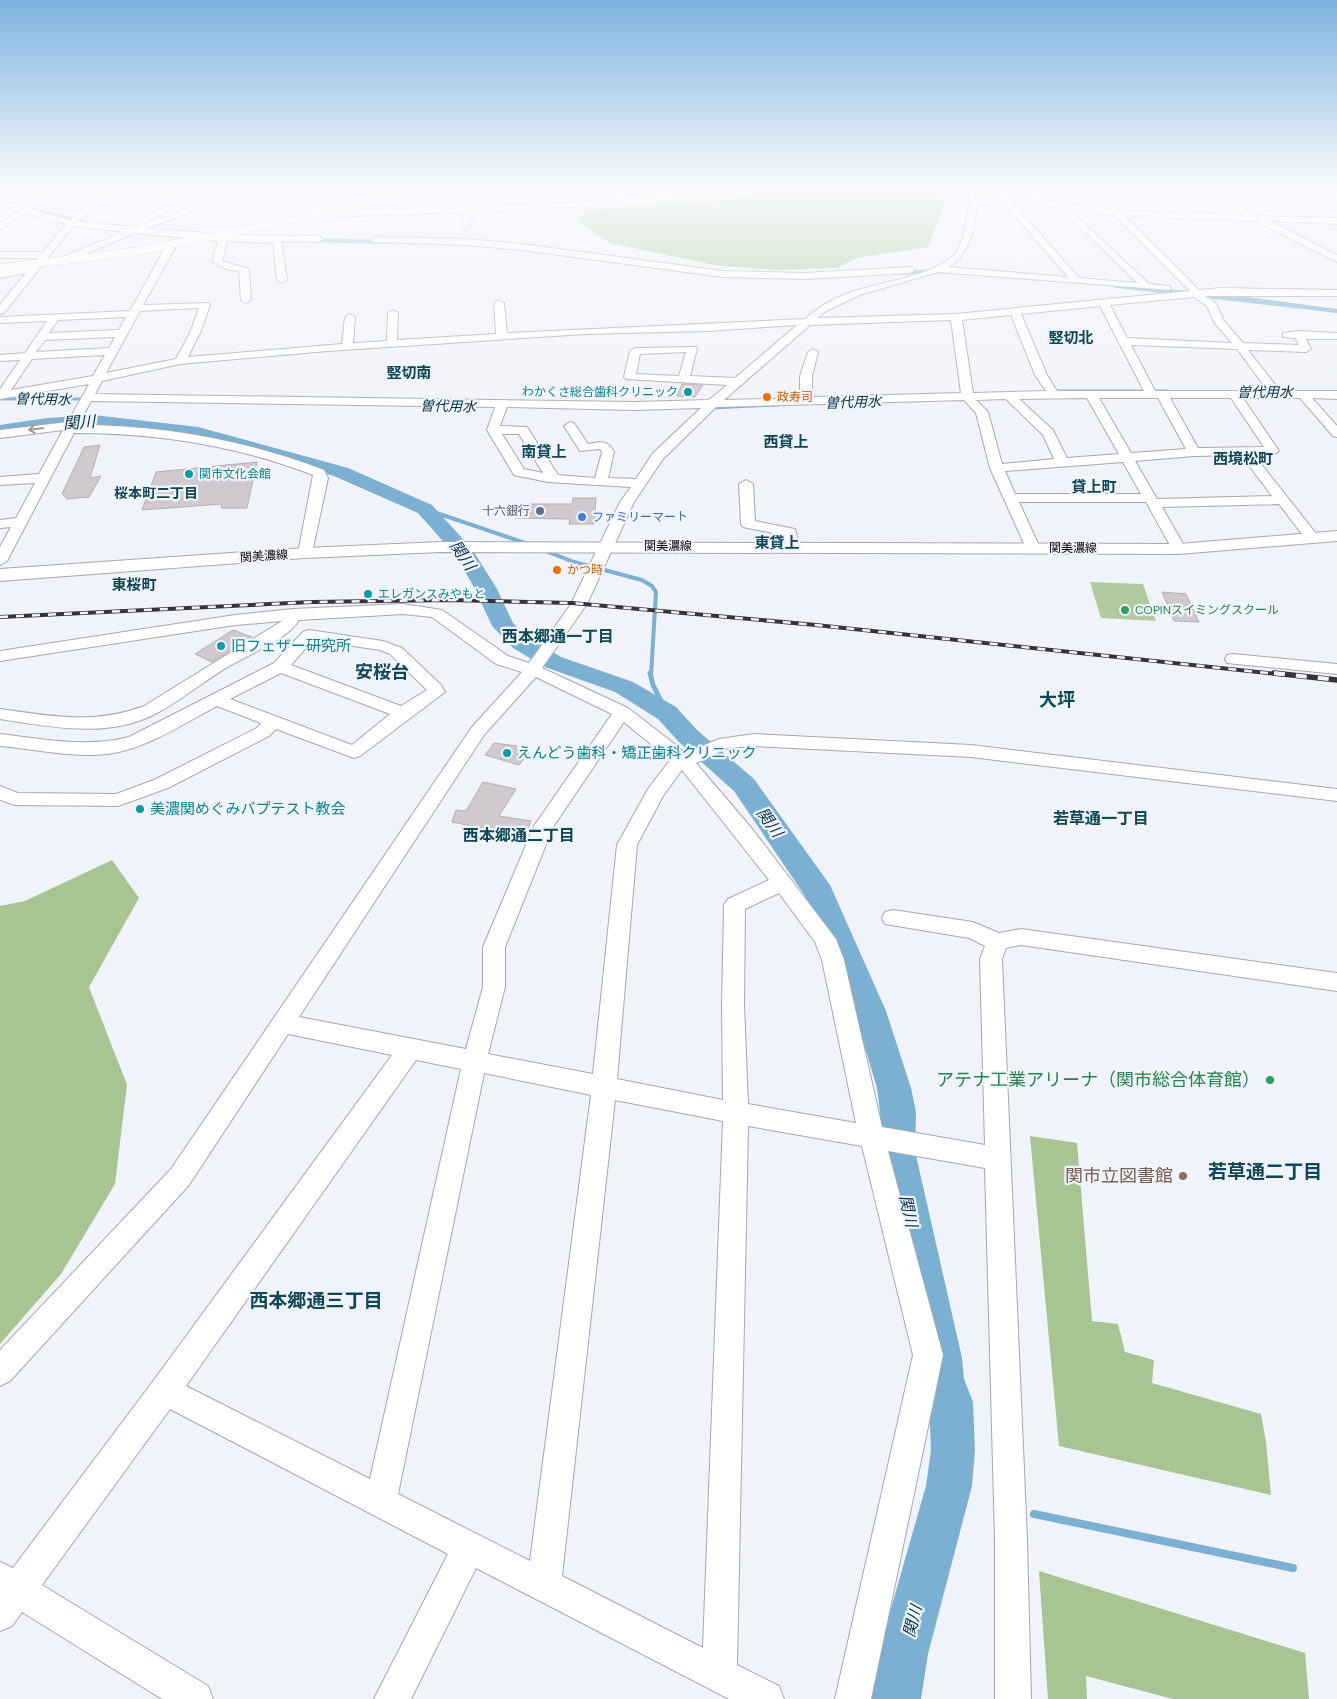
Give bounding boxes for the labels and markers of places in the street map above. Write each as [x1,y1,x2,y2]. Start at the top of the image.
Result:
place label: わかくさ総合歯科クリニック [522,384,678,400]
marker: わかくさ総合歯科クリニック [682,386,694,398]
place label: 政寿司 [777,389,813,405]
marker: 政寿司 [761,391,773,403]
place label: 関市文化会館 [199,466,271,482]
marker: 関市文化会館 [183,468,195,480]
place label: 十六銀行 [482,503,530,519]
marker: 十六銀行 [534,505,546,517]
place label: ファミリーマート [592,509,688,525]
marker: ファミリーマート [576,511,588,523]
place label: かつ時 [567,562,603,578]
marker: かつ時 [551,564,563,576]
place label: エレガンスみやもと [378,586,486,602]
marker: エレガンスみやもと [362,588,374,600]
place label: COPINスイミングスクール [1135,602,1279,618]
marker: COPINスイミングスクール [1119,604,1131,616]
place label: 旧フェザー研究所 [231,636,351,656]
marker: 旧フェザー研究所 [215,640,227,652]
place label: えんどう歯科・矯正歯科クリニック [517,743,757,763]
marker: えんどう歯科・矯正歯科クリニック [501,747,513,759]
place label: 美濃関めぐみバプテスト教会 [150,799,345,819]
marker: 美濃関めぐみバプテスト教会 [134,803,146,815]
place label: アテナ工業アリーナ（関市総合体育館） [936,1068,1260,1092]
marker: アテナ工業アリーナ（関市総合体育館） [1264,1074,1276,1086]
place label: 関市立図書館 [1065,1164,1173,1188]
marker: 関市立図書館 [1177,1170,1189,1182]

